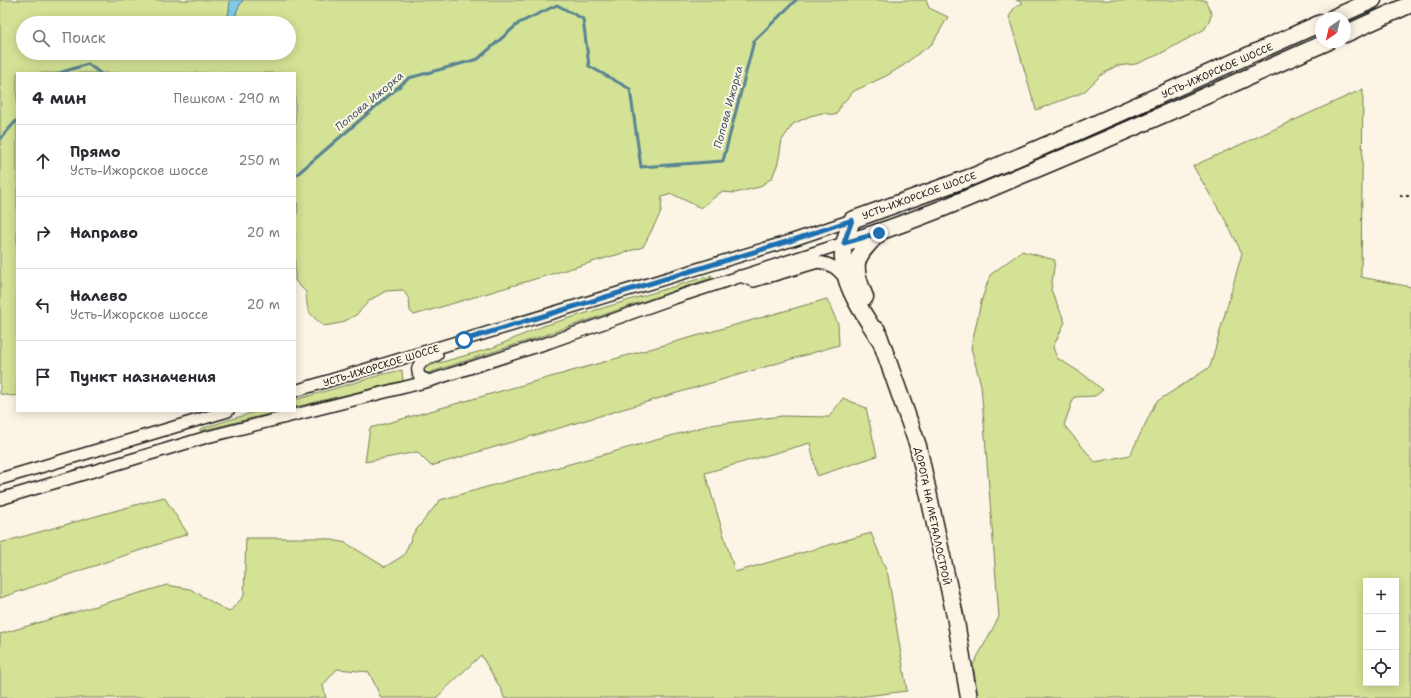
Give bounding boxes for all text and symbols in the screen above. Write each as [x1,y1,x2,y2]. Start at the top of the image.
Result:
north arrow [1315,12,1351,48]
search box [16,16,296,60]
icon: search [30,27,52,49]
text: Поиск [62,28,106,48]
street label: УСТЬ-ИЖОРСКОЕ ШОССЕ [1159,40,1275,101]
water label: Попова Ижорка [710,64,747,150]
water label: Попова Ижорка [332,68,407,134]
text: 4 мин [32,87,87,109]
text: Пешком · 290 m [174,90,280,107]
text: Прямо [70,142,120,162]
icon: ahead [32,150,54,172]
text: 250 m [239,152,280,169]
text: Усть-Ижорское шоссе [70,162,208,179]
street label: УСТЬ-ИЖОРСКОЕ ШОССЕ [860,169,978,222]
icon: right [32,222,54,244]
text: Направо [70,223,138,243]
text: 20 m [247,224,280,241]
route end [870,224,888,242]
text: Налево [70,286,128,306]
icon: left [32,294,54,316]
text: 20 m [247,296,280,313]
text: Усть-Ижорское шоссе [70,306,208,323]
route start [455,331,473,349]
street label: УСТЬ-ИЖОРСКОЕ ШОССЕ [322,342,441,389]
icon: arrive [32,366,54,388]
text: Пункт назначения [70,367,216,387]
street label: ДОРОГА НА МЕТАЛЛОСТРОЙ [912,446,953,586]
map controls [1363,578,1399,686]
button: + [1363,578,1399,614]
button: − [1363,614,1399,650]
button: locate [1363,650,1399,686]

